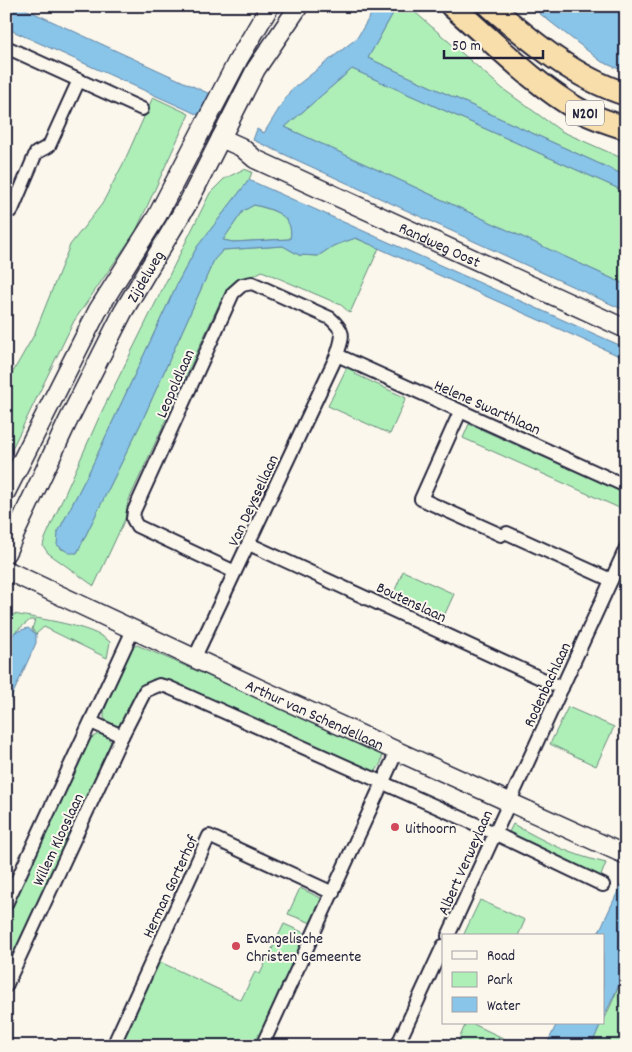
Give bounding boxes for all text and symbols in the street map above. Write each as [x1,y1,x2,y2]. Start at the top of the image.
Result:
scale bar [444,28,543,60]
text: 50 m [452,36,481,58]
road number: N201 [566,100,604,126]
street label: Randweg Oost [395,217,484,275]
street label: Zijdelweg [122,247,171,307]
street label: Leopoldlaan [151,346,202,422]
street label: Helene Swarthlaan [430,375,544,442]
street label: Van Deyssellaan [223,452,286,551]
street label: Boutenslaan [372,577,450,630]
street label: Rodenbachlaan [519,639,578,731]
street label: Arthur van Schendellaan [241,675,387,758]
street label: Willem Klooslaan [28,790,91,890]
street label: Albert Verweylaan [433,807,500,919]
place label: Uithoorn [405,818,456,841]
marker: Uithoorn [389,821,401,833]
street label: Herman Gorterhof [137,832,205,942]
place label: Evangelische Christen Gemeente [246,928,361,969]
legend [442,934,604,1024]
marker: Evangelische Christen Gemeente [230,940,242,952]
text: Road [487,946,515,968]
text: Park [487,970,513,992]
text: Water [487,996,521,1018]

